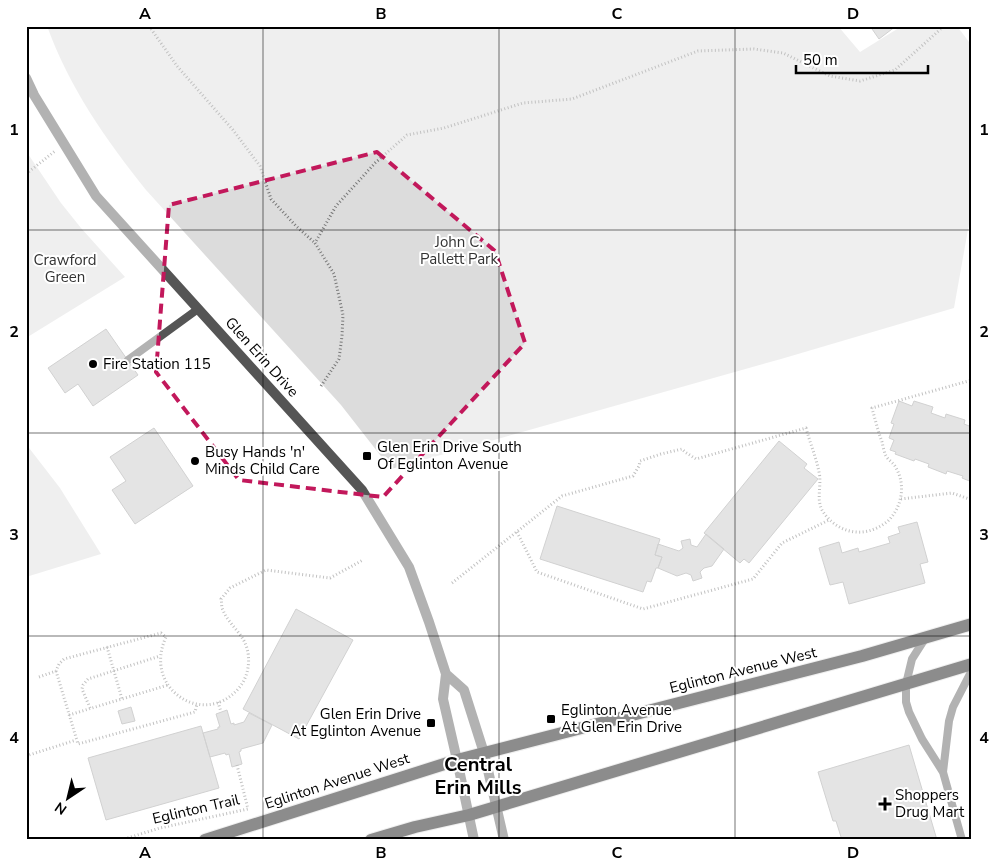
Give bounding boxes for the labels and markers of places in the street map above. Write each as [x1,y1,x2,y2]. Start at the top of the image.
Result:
place label: Fire Station 115 [103,354,211,374]
marker: Fire Station 115 [87,358,99,370]
place label: Glen Erin Drive South Of Eglinton Avenue [377,437,522,474]
place label: Busy Hands 'n' Minds Child Care [205,442,320,479]
marker: Glen Erin Drive South Of Eglinton Avenue [361,450,373,462]
marker: Busy Hands 'n' Minds Child Care [189,455,201,467]
place label: Eglinton Avenue At Glen Erin Drive [561,700,682,737]
place label: Glen Erin Drive At Eglinton Avenue [290,704,421,741]
marker: Eglinton Avenue At Glen Erin Drive [545,713,557,725]
marker: Glen Erin Drive At Eglinton Avenue [425,717,437,729]
place label: Shoppers Drug Mart [895,785,965,822]
marker: Shoppers Drug Mart [879,798,891,810]

